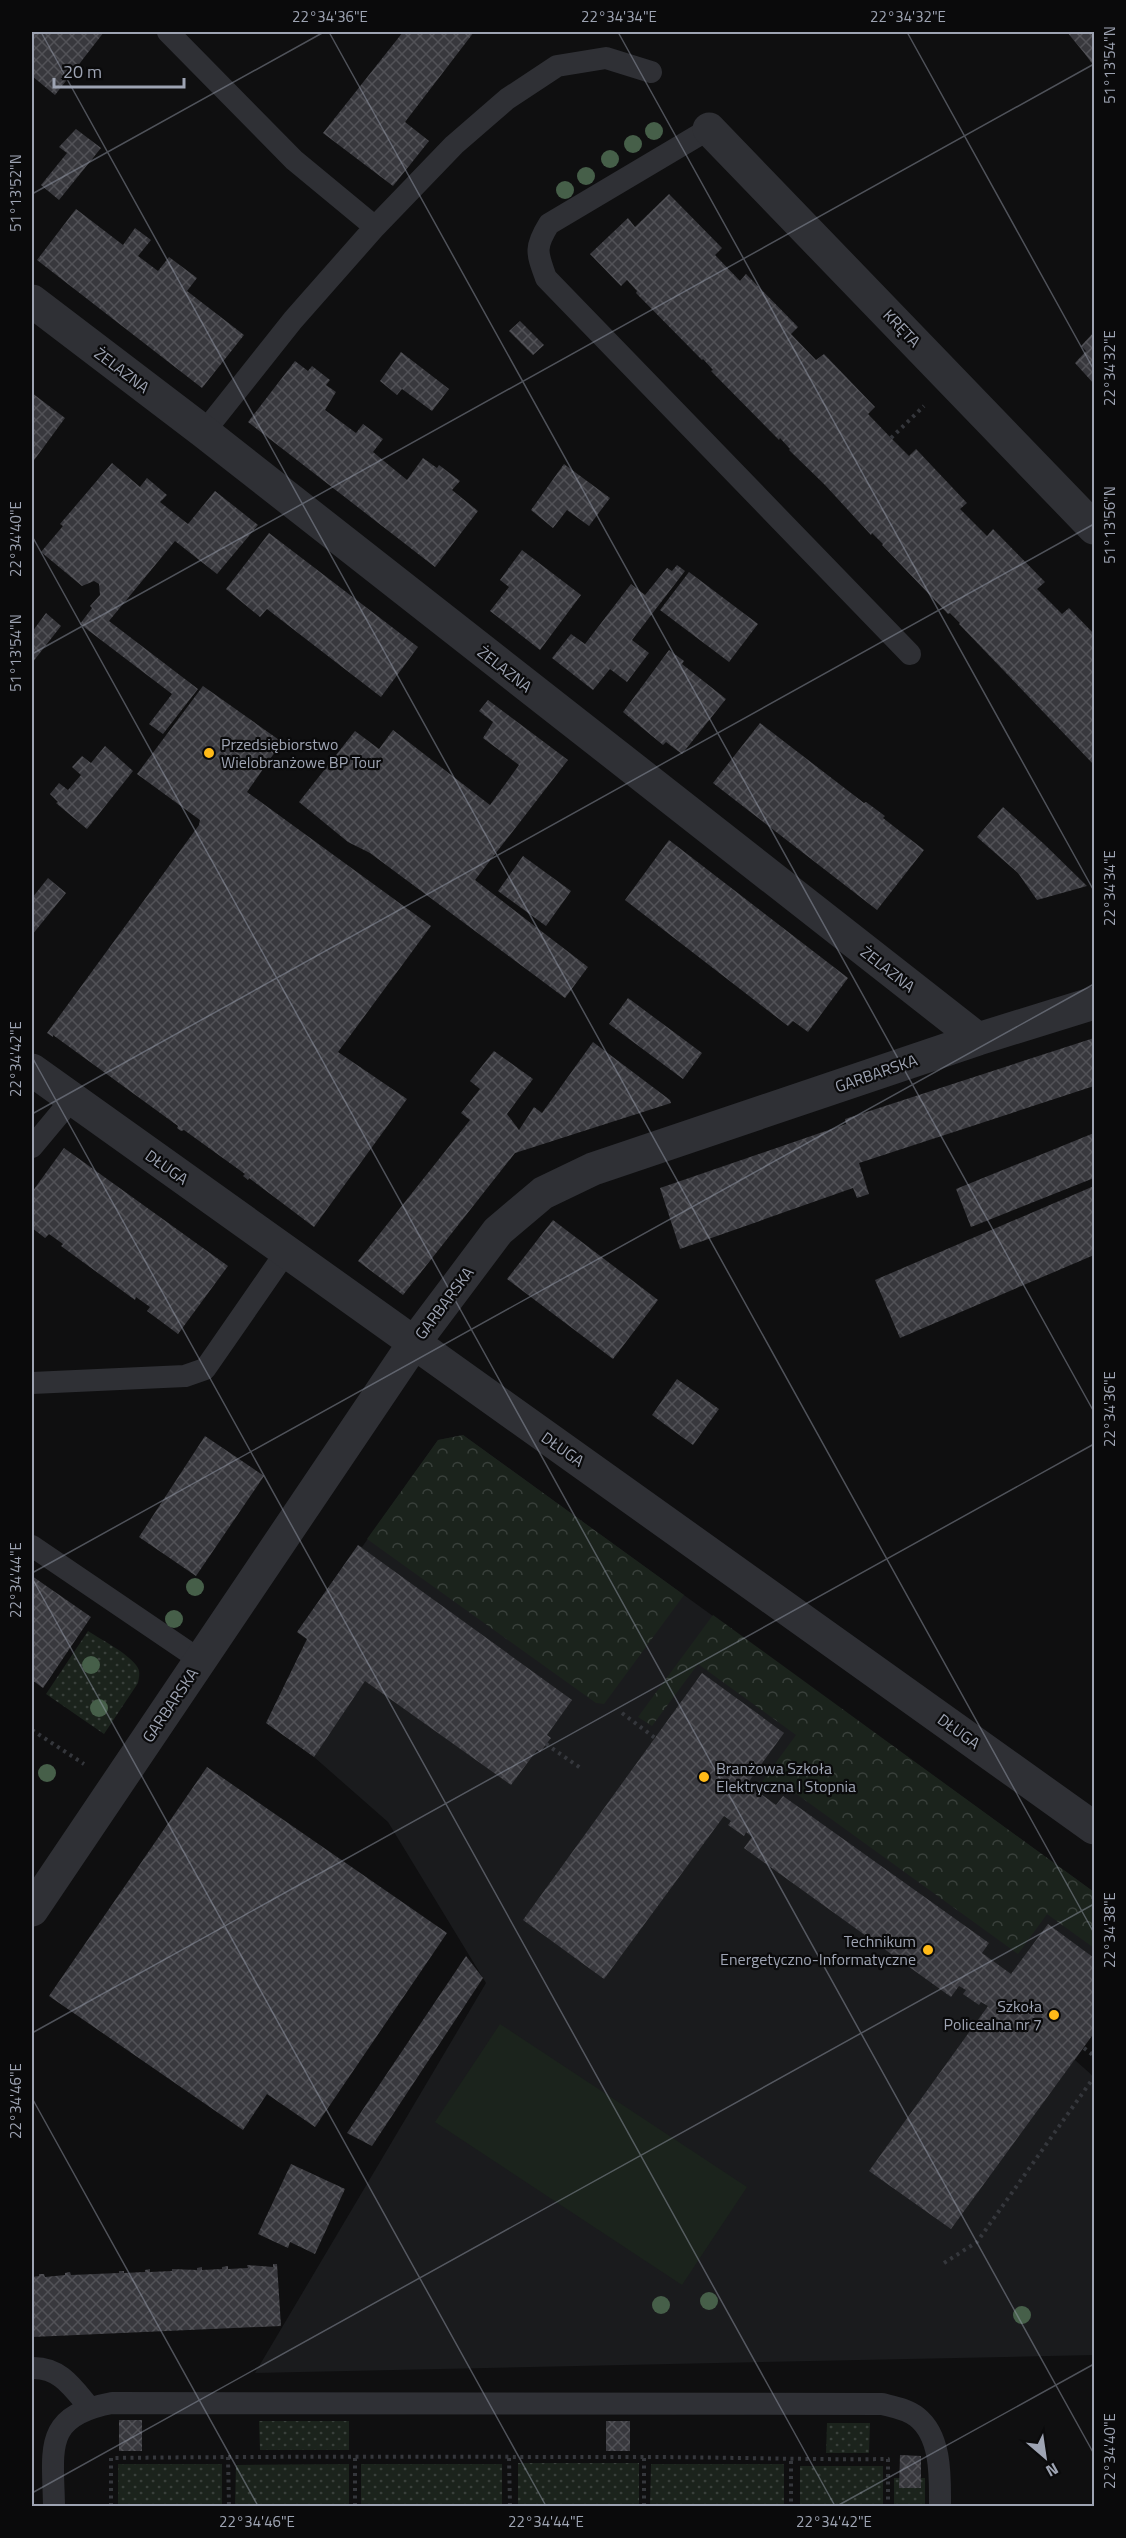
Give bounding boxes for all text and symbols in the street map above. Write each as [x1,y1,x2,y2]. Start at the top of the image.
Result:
text: 22°34'36"E [292,5,368,28]
text: 22°34'34"E [581,5,657,28]
text: 22°34'32"E [870,5,946,28]
text: 51°13'54"N [1098,26,1121,104]
scale bar [54,51,184,89]
text: 20 m [63,58,102,85]
text: 51°13'52"N [4,154,27,232]
street label: KRĘTA [878,303,927,353]
text: 22°34'32"E [1098,330,1121,406]
street label: ŻELAZNA [89,341,155,399]
text: 51°13'56"N [1098,486,1121,564]
text: 22°34'40"E [4,501,27,577]
text: 51°13'54"N [4,614,27,692]
street label: ŻELAZNA [473,640,538,698]
place label: Przedsiębiorstwo Wielobranżowe BP Tour [221,732,382,774]
marker: Przedsiębiorstwo Wielobranżowe BP Tour [202,746,216,760]
text: 22°34'34"E [1098,850,1121,926]
street label: ŻELAZNA [856,940,921,998]
text: 22°34'42"E [4,1021,27,1097]
street label: GARBARSKA [832,1048,921,1098]
street label: DŁUGA [141,1144,194,1191]
street label: GARBARSKA [409,1261,480,1344]
text: 22°34'36"E [1098,1371,1121,1447]
street label: DŁUGA [537,1426,590,1473]
text: 22°34'44"E [4,1542,27,1618]
street label: GARBARSKA [136,1662,204,1747]
street label: DŁUGA [933,1707,986,1755]
place label: Branżowa Szkoła Elektryczna I Stopnia [716,1756,856,1798]
marker: Branżowa Szkoła Elektryczna I Stopnia [697,1770,711,1784]
text: 22°34'38"E [1098,1892,1121,1968]
place label: Technikum Energetyczno-Informatyczne [720,1929,916,1971]
marker: Technikum Energetyczno-Informatyczne [921,1943,935,1957]
place label: Szkoła Policealna nr 7 [944,1994,1042,2036]
marker: Szkoła Policealna nr 7 [1047,2008,1061,2022]
text: 22°34'46"E [4,2063,27,2139]
text: 22°34'40"E [1098,2413,1121,2489]
north arrow [1015,2427,1075,2487]
text: N [1042,2457,1063,2483]
text: 22°34'46"E [219,2510,295,2533]
text: 22°34'44"E [508,2510,584,2533]
text: 22°34'42"E [796,2510,872,2533]

